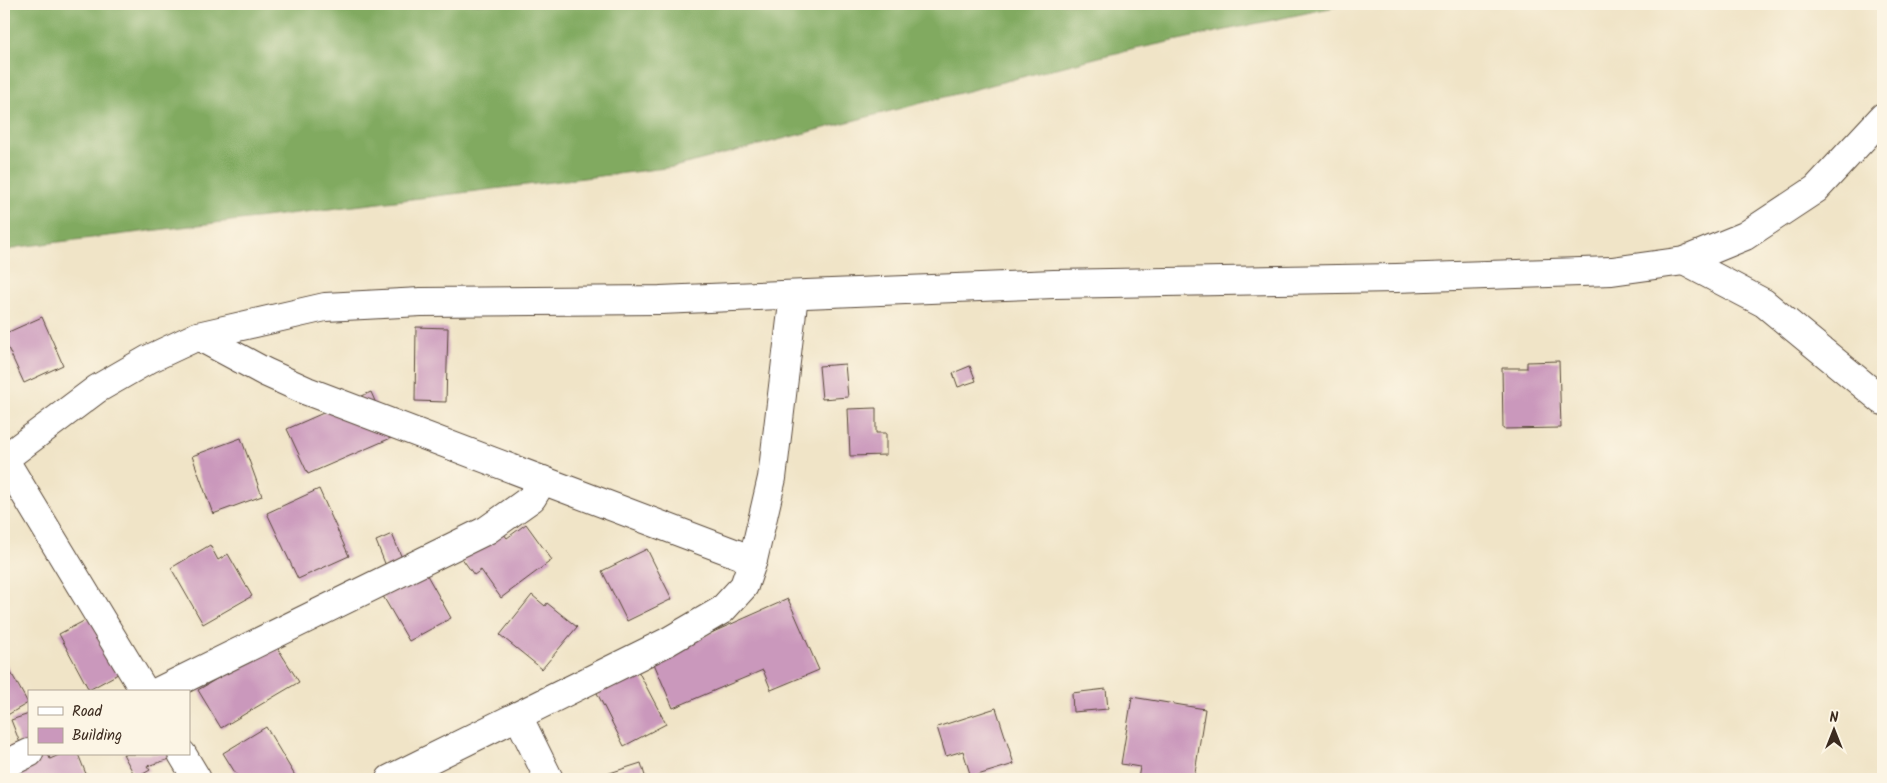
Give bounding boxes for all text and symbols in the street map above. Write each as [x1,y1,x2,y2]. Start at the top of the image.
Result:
legend [28,690,190,756]
text: Road [72,700,103,724]
north arrow [1810,706,1860,756]
text: N [1830,707,1839,729]
text: Building [72,724,122,748]

